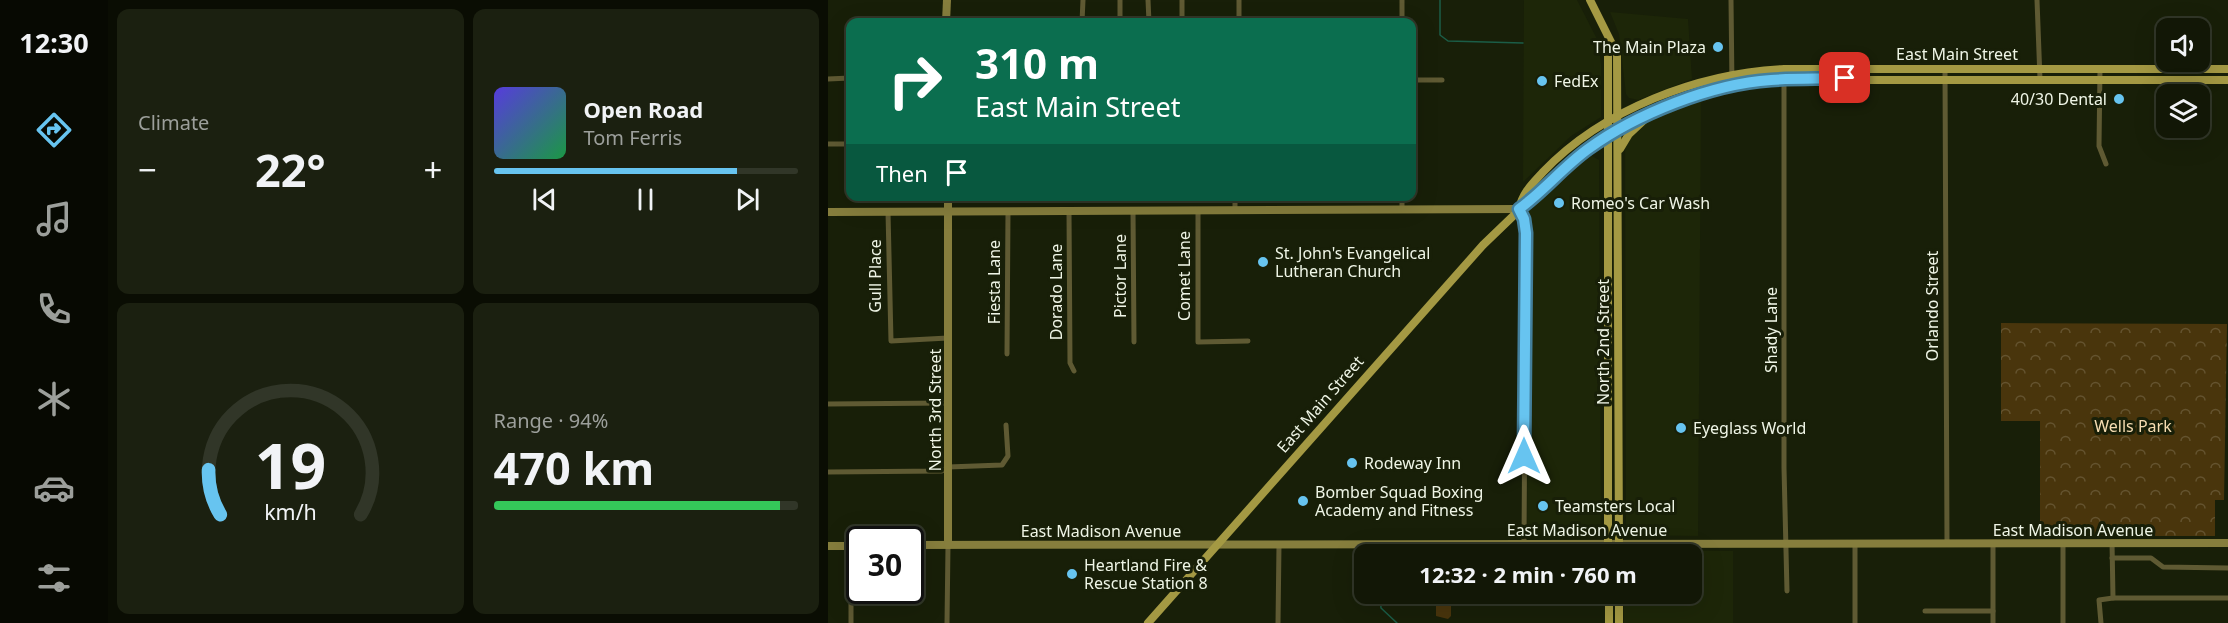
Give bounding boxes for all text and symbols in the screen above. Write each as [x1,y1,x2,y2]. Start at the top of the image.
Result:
map controls [2156,18,2210,138]
button: sound [2156,18,2210,72]
text: 12:30 [19,24,89,61]
text: 310 m [975,34,1099,91]
place label: The Main Plaza [1593,36,1706,58]
marker: The Main Plaza [1711,40,1725,54]
icon: right [876,42,954,120]
street label: East Main Street [1896,43,2018,65]
pin [1819,52,1870,103]
icon: arrive [1828,61,1861,94]
place label: FedEx [1554,70,1599,92]
marker: FedEx [1535,74,1549,88]
button: layers [2156,84,2210,138]
text: East Main Street [975,88,1181,125]
place label: 40/30 Dental [2011,88,2107,110]
marker: 40/30 Dental [2112,92,2126,106]
text: Open Road [584,94,703,124]
icon: directions [33,109,75,151]
text: Climate [138,109,209,136]
text: Tom Ferris [584,124,682,151]
text: 22° [255,139,326,200]
text: − [138,147,157,192]
text: + [424,147,443,192]
icon: arrive [940,156,973,189]
text: Then [876,158,928,188]
icon: previous [528,183,561,216]
icon: pause [629,183,662,216]
icon: next [731,183,764,216]
place label: Romeo's Car Wash [1571,192,1710,214]
marker: Romeo's Car Wash [1552,196,1566,210]
icon: music [33,198,75,240]
street label: Comet Lane [1173,231,1195,321]
street label: Pictor Lane [1109,234,1131,318]
street label: Gull Place [864,239,886,313]
street label: Fiesta Lane [983,240,1005,324]
place label: St. John's Evangelical Lutheran Church [1275,242,1430,282]
street label: Dorado Lane [1045,244,1067,340]
street label: Orlando Street [1921,251,1943,361]
marker: St. John's Evangelical Lutheran Church [1256,255,1270,269]
street label: North 2nd Street [1592,279,1614,405]
street label: Shady Lane [1760,287,1782,373]
icon: phone [33,288,75,330]
street label: North 3rd Street [924,349,946,471]
street label: East Main Street [1272,351,1368,457]
icon: climate [33,378,75,420]
text: Range · 94% [494,407,608,434]
park label: Wells Park [2094,415,2172,437]
place label: Eyeglass World [1693,417,1806,439]
marker: Eyeglass World [1674,421,1688,435]
text: 19 [255,422,326,507]
position arrow [1492,424,1556,488]
text: 470 km [494,437,654,498]
place label: Rodeway Inn [1364,452,1461,474]
marker: Rodeway Inn [1345,456,1359,470]
icon: car [33,467,75,509]
place label: Bomber Squad Boxing Academy and Fitness [1315,481,1483,521]
marker: Bomber Squad Boxing Academy and Fitness [1296,494,1310,508]
place label: Teamsters Local [1555,495,1675,517]
text: km/h [264,498,317,527]
marker: Teamsters Local [1536,499,1550,513]
street label: East Madison Avenue [1507,519,1667,541]
street label: East Madison Avenue [1993,519,2153,541]
street label: East Madison Avenue [1021,520,1181,542]
speed limit sign: 30 [846,526,924,604]
place label: Heartland Fire & Rescue Station 8 [1084,554,1208,594]
icon: filters [33,557,75,599]
text: 12:32 · 2 min · 760 m [1419,559,1637,589]
marker: Heartland Fire & Rescue Station 8 [1065,567,1079,581]

